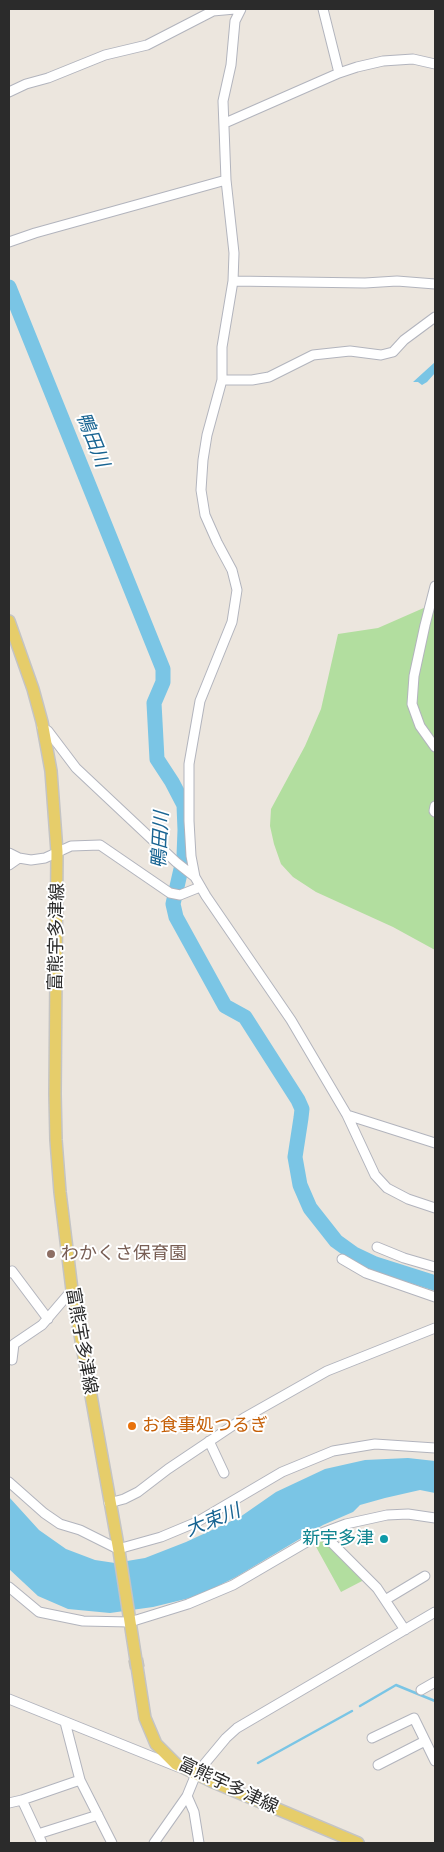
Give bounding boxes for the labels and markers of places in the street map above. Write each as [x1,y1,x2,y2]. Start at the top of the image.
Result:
place label: わかくさ保育園 [61,1243,187,1265]
marker: わかくさ保育園 [45,1248,57,1260]
place label: お食事処つるぎ [142,1415,268,1437]
marker: お食事処つるぎ [126,1420,138,1432]
place label: 新宇多津 [302,1528,374,1550]
marker: 新宇多津 [378,1533,390,1545]

